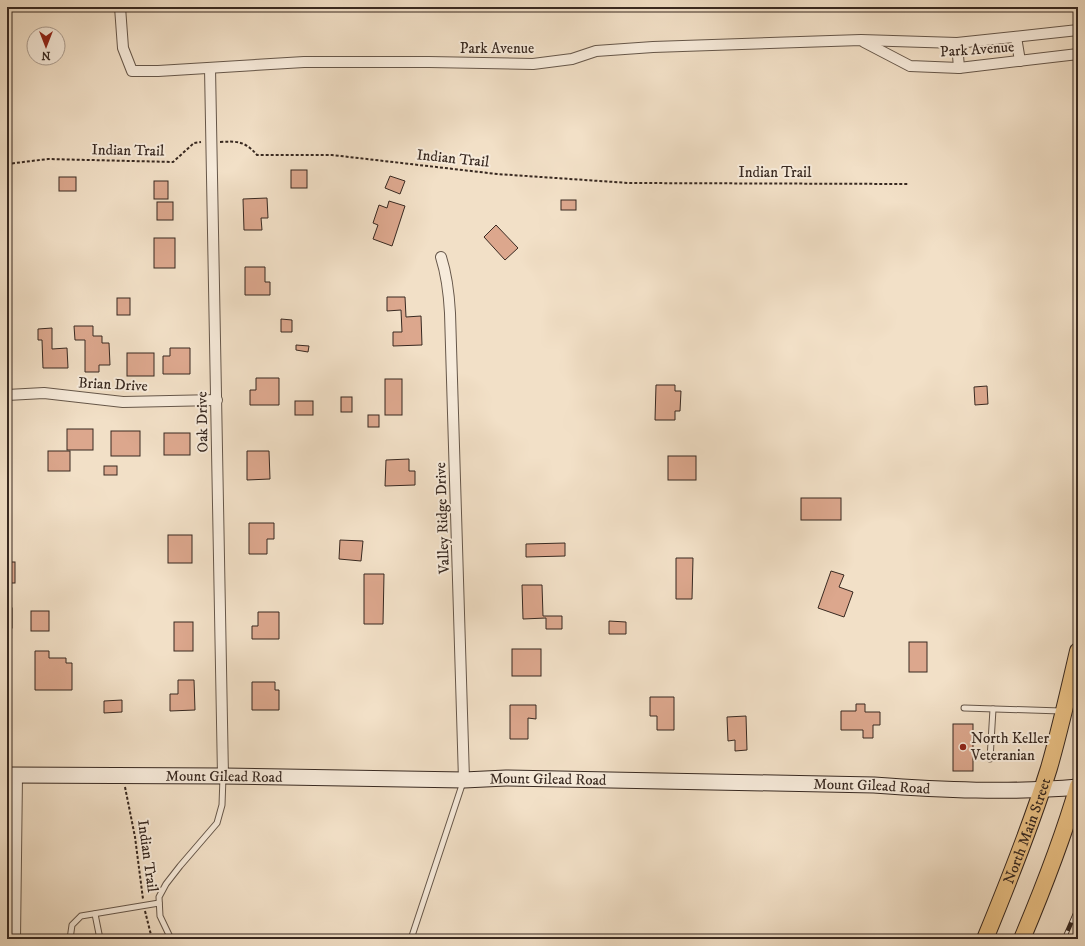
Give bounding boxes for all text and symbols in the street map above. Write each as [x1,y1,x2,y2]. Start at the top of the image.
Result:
north arrow [26,26,66,66]
street label: Park Avenue [939,37,1015,62]
street label: Park Avenue [460,39,534,58]
text: N [41,48,51,62]
street label: Indian Trail [91,140,165,161]
street label: Indian Trail [416,145,491,172]
street label: Indian Trail [739,163,812,182]
street label: Brian Drive [78,373,148,396]
street label: Oak Drive [192,391,213,453]
street label: Valley Ridge Drive [431,462,454,575]
place label: North Keller Veteranian [970,729,1049,765]
marker: North Keller Veteranian [958,742,968,752]
street label: Mount Gilead Road [165,767,283,787]
street label: Mount Gilead Road [489,769,607,790]
street label: Mount Gilead Road [813,775,931,799]
street label: North Main Street [999,776,1055,887]
street label: Indian Trail [133,819,162,894]

